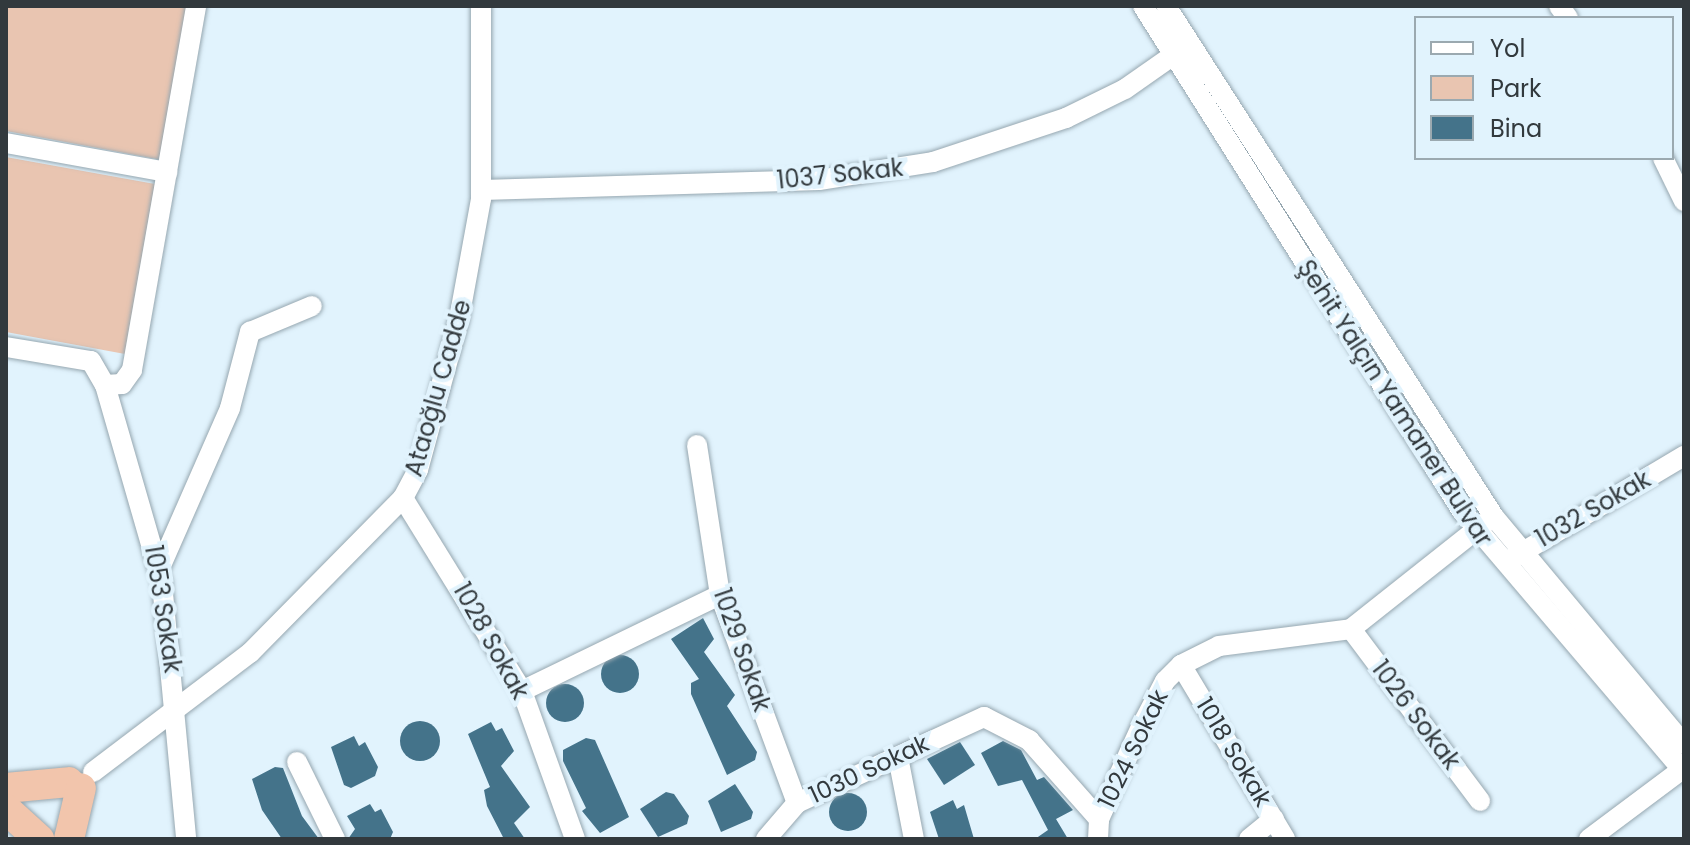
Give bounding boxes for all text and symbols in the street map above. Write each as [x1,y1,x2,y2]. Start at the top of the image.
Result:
legend [1414,16,1674,160]
text: Yol [1490,32,1525,65]
text: Park [1490,72,1541,105]
text: Bina [1490,112,1542,145]
street label: 1037 Sokak [775,153,905,195]
street label: Şehit Yalçın Yamaner Bulvar [1292,255,1498,551]
street label: Ataoğlu Cadde [399,296,477,480]
street label: 1032 Sokak [1531,465,1655,553]
street label: 1053 Sokak [139,543,187,675]
street label: 1028 Sokak [447,578,535,704]
street label: 1029 Sokak [707,585,777,715]
street label: 1026 Sokak [1366,655,1466,775]
street label: 1024 Sokak [1092,685,1174,813]
street label: 1018 Sokak [1190,692,1278,812]
street label: 1030 Sokak [805,729,933,809]

